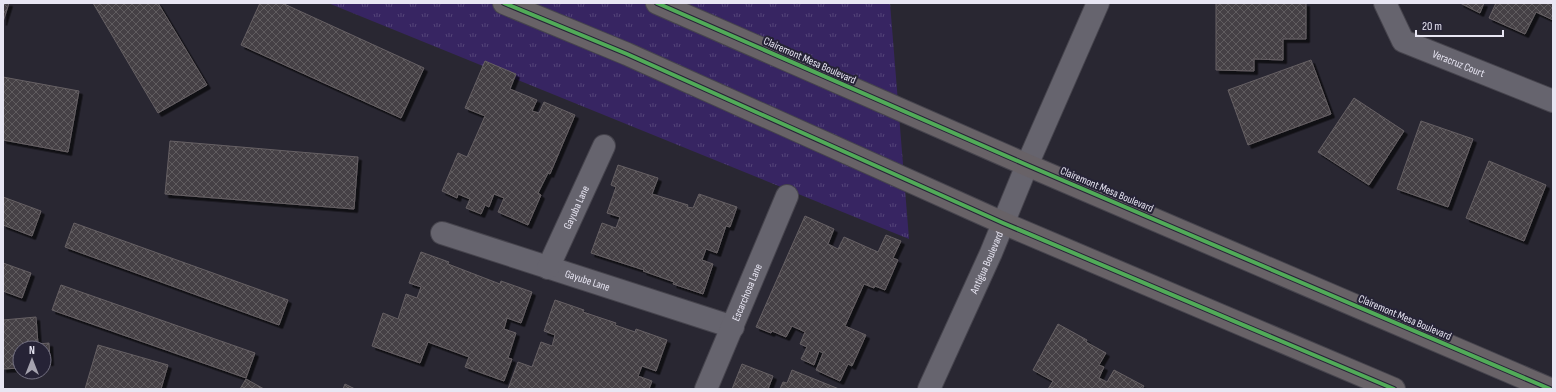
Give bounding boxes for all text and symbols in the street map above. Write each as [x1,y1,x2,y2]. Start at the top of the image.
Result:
scale bar [1416,12,1503,38]
text: 20 m [1422,19,1442,34]
street label: Clairemont Mesa Boulevard [762,34,858,87]
street label: Veracruz Court [1430,47,1487,80]
street label: Clairemont Mesa Boulevard [1058,164,1156,215]
street label: Gayuba Lane [561,183,592,231]
street label: Antigua Boulevard [967,229,1006,297]
street label: Escarchosa Lane [729,262,765,323]
street label: Gayube Lane [563,267,612,294]
street label: Clairemont Mesa Boulevard [1356,292,1454,343]
north arrow [12,340,52,380]
text: N [29,344,35,357]

